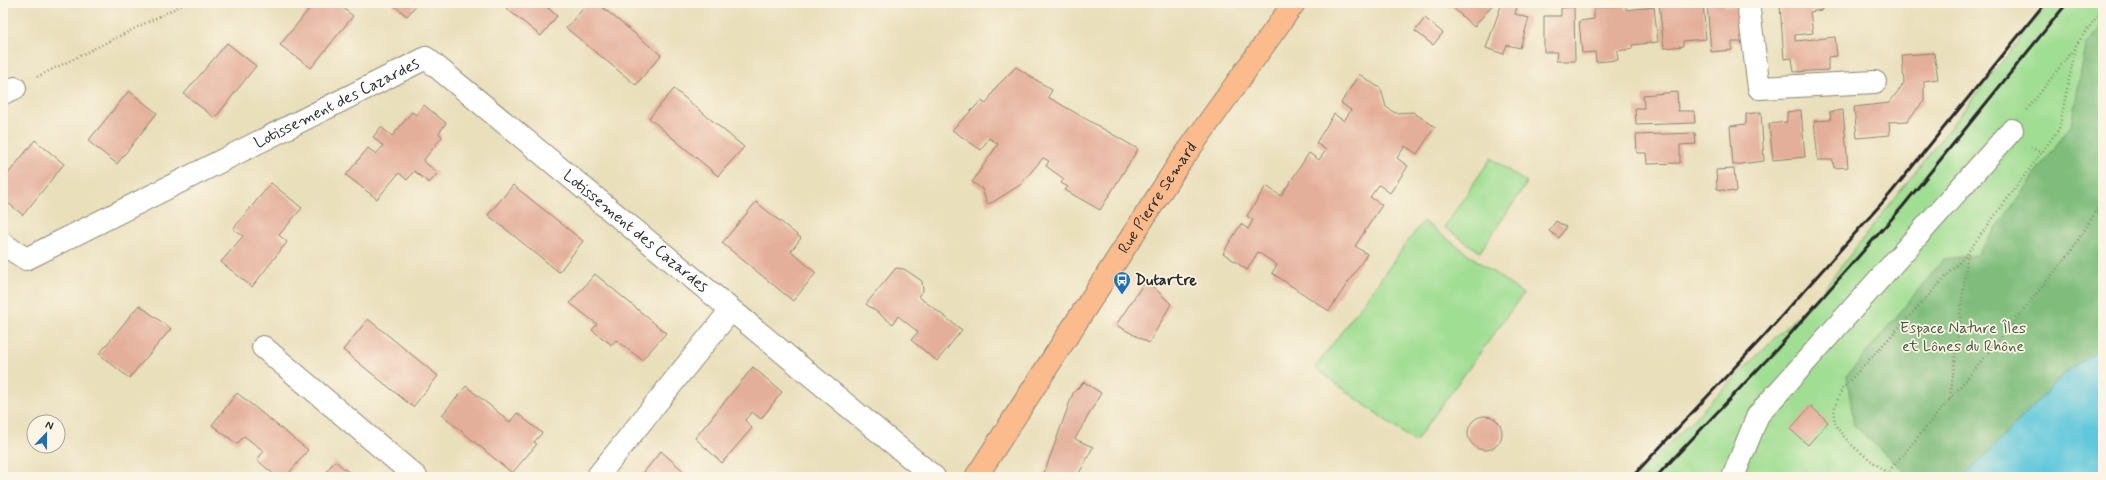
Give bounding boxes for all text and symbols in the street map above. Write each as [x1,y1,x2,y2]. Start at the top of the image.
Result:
street label: Lotissement des Cazardes [250,53,423,153]
street label: Rue Pierre Semard [1113,138,1202,257]
street label: Lotissement des Cazardes [559,165,713,297]
bus stop icon: Dutartre [1112,270,1132,295]
place label: Dutartre [1135,270,1197,291]
park label: Espace Nature Îles et Lônes du Rhône [1900,318,2026,357]
north arrow [26,414,66,454]
text: N [43,418,55,434]

